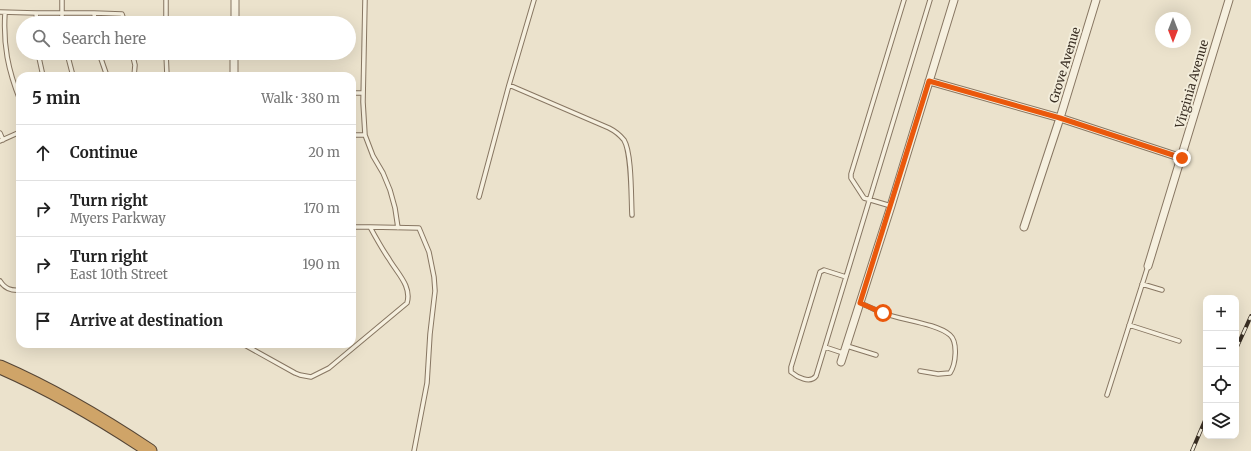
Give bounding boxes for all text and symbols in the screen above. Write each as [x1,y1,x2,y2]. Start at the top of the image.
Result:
north arrow [1155,12,1191,48]
search box [16,16,356,60]
street label: Grove Avenue [1046,25,1083,105]
icon: search [30,27,52,49]
text: Search here [62,29,146,48]
street label: Virginia Avenue [1171,38,1211,131]
text: 5 min [32,87,80,109]
text: Walk · 380 m [261,90,340,107]
icon: ahead [32,142,54,164]
text: Continue [70,143,138,162]
text: 20 m [308,144,340,161]
route end [1173,149,1191,167]
text: Turn right [70,191,148,210]
icon: right [32,198,54,220]
text: 170 m [303,200,340,217]
text: Myers Parkway [70,210,166,227]
text: Turn right [70,247,148,266]
icon: right [32,254,54,276]
text: 190 m [303,256,340,273]
text: East 10th Street [70,266,168,283]
map controls [1203,295,1239,439]
button: + [1203,295,1239,331]
route start [874,304,892,322]
icon: arrive [32,310,54,332]
text: Arrive at destination [70,311,223,330]
button: − [1203,331,1239,367]
button: locate [1203,367,1239,403]
button: layers [1203,403,1239,439]

